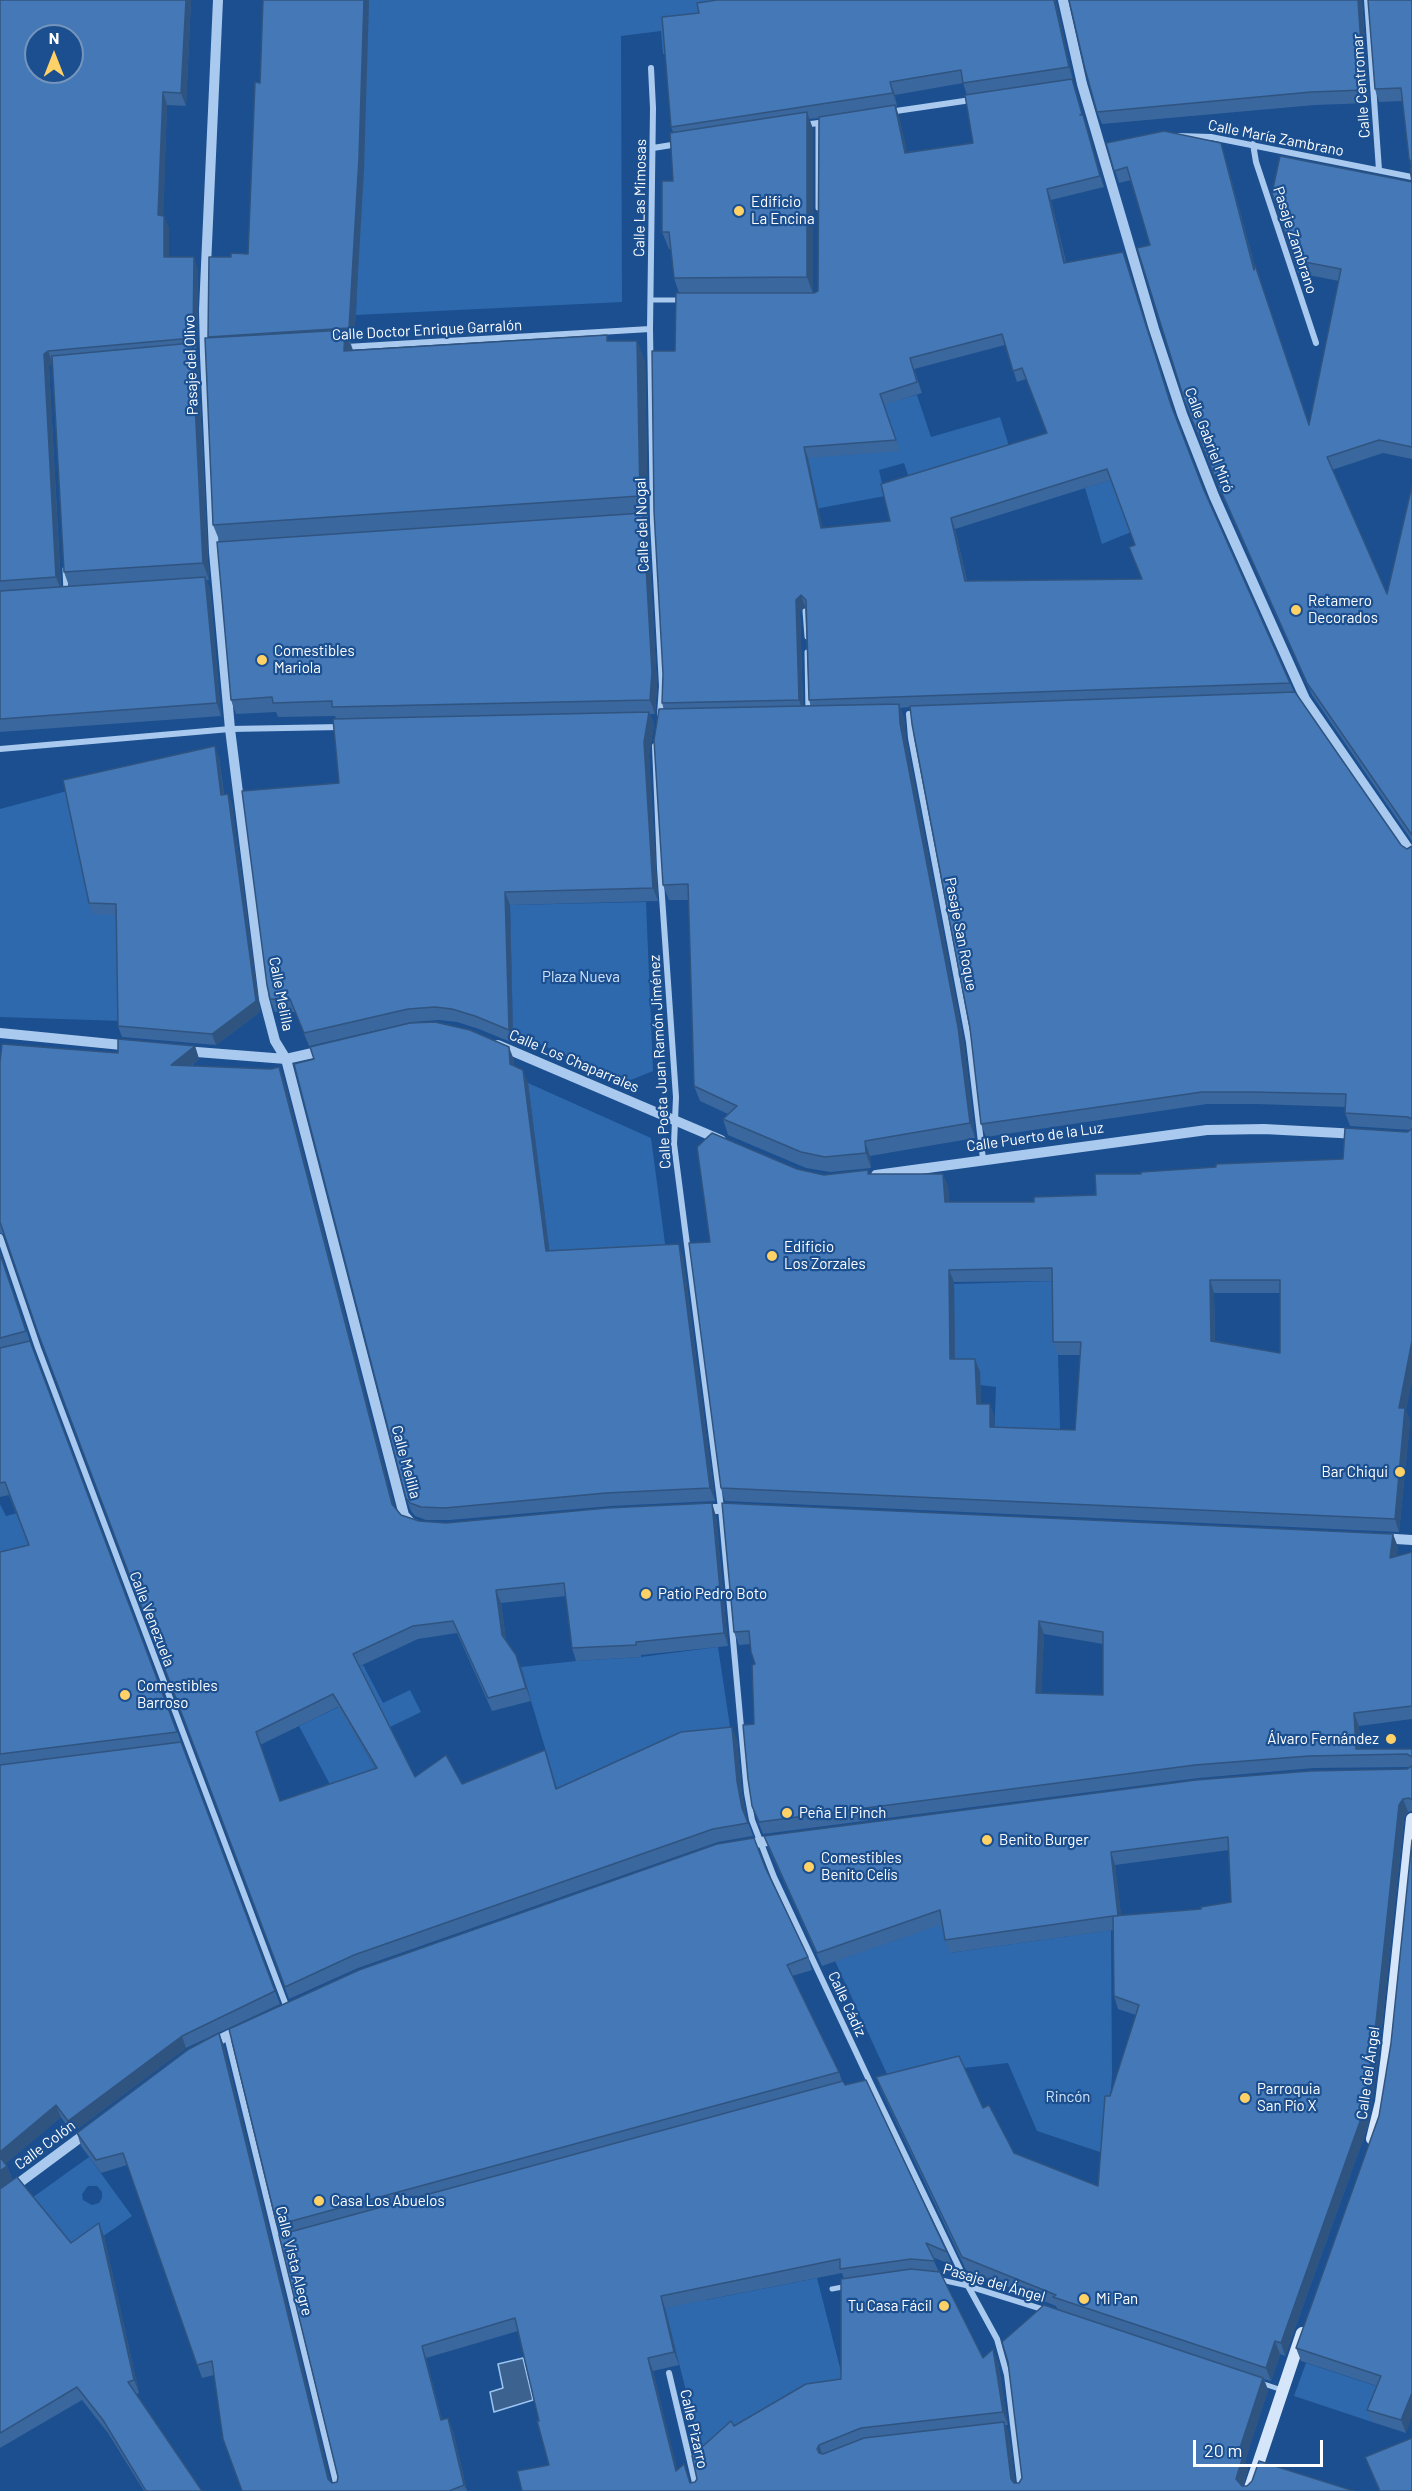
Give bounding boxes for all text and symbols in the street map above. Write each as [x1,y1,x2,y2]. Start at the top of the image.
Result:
north arrow [24,24,84,84]
text: N [49,28,59,47]
street label: Calle Centromar [1348,33,1374,139]
street label: Calle María Zambrano [1207,116,1345,160]
street label: Calle Las Mimosas [630,139,650,257]
street label: Pasaje Zambrano [1269,184,1321,296]
place label: Edificio La Encina [751,193,815,228]
marker: Edificio La Encina [732,204,746,218]
street label: Pasaje del Olivo [180,315,202,415]
street label: Calle Doctor Enrique Garralón [331,316,523,344]
street label: Calle Gabriel Miró [1181,385,1237,495]
street label: Calle del Nogal [631,477,653,573]
place label: Retamero Decorados [1308,592,1378,627]
marker: Retamero Decorados [1289,603,1303,617]
place label: Comestibles Mariola [274,642,355,677]
marker: Comestibles Mariola [255,653,269,667]
street label: Pasaje San Roque [941,876,981,992]
street label: Calle Poeta Juan Ramón Jiménez [645,954,675,1170]
street label: Calle Melilla [265,955,297,1033]
park label: Plaza Nueva [542,968,620,986]
street label: Calle Los Chaparrales [506,1025,642,1097]
street label: Calle Puerto de la Luz [965,1118,1105,1156]
place label: Edificio Los Zorzales [784,1238,866,1273]
marker: Edificio Los Zorzales [765,1249,779,1263]
street label: Calle Melilla [388,1423,424,1501]
place label: Bar Chiqui [1321,1463,1388,1481]
marker: Bar Chiqui [1393,1465,1407,1479]
street label: Calle Venezuela [126,1569,178,1669]
place label: Patio Pedro Boto [658,1585,767,1603]
marker: Patio Pedro Boto [639,1587,653,1601]
place label: Comestibles Barroso [137,1677,218,1712]
marker: Comestibles Barroso [118,1688,132,1702]
place label: Álvaro Fernández [1267,1730,1379,1748]
marker: Álvaro Fernández [1384,1732,1398,1746]
place label: Peña El Pinch [799,1804,886,1822]
marker: Peña El Pinch [780,1806,794,1820]
place label: Benito Burger [999,1831,1089,1849]
marker: Benito Burger [980,1833,994,1847]
place label: Comestibles Benito Celís [821,1849,902,1884]
marker: Comestibles Benito Celís [802,1860,816,1874]
street label: Calle Cádiz [824,1969,870,2039]
street label: Calle del Ángel [1353,2025,1383,2121]
place label: Parroquia San Pío X [1257,2080,1320,2115]
park label: Rincón [1046,2088,1090,2106]
marker: Parroquia San Pío X [1238,2091,1252,2105]
street label: Calle Colón [11,2116,79,2174]
place label: Casa Los Abuelos [331,2192,445,2210]
marker: Casa Los Abuelos [312,2194,326,2208]
street label: Calle Vista Alegre [272,2204,316,2318]
street label: Pasaje del Ángel [941,2260,1047,2306]
place label: Mi Pan [1096,2290,1138,2308]
marker: Mi Pan [1077,2292,1091,2306]
place label: Tu Casa Fácil [848,2297,932,2315]
marker: Tu Casa Fácil [937,2299,951,2313]
street label: Calle Pizarro [676,2388,712,2470]
scale bar [1196,2428,1326,2466]
text: 20 m [1204,2439,1242,2461]

